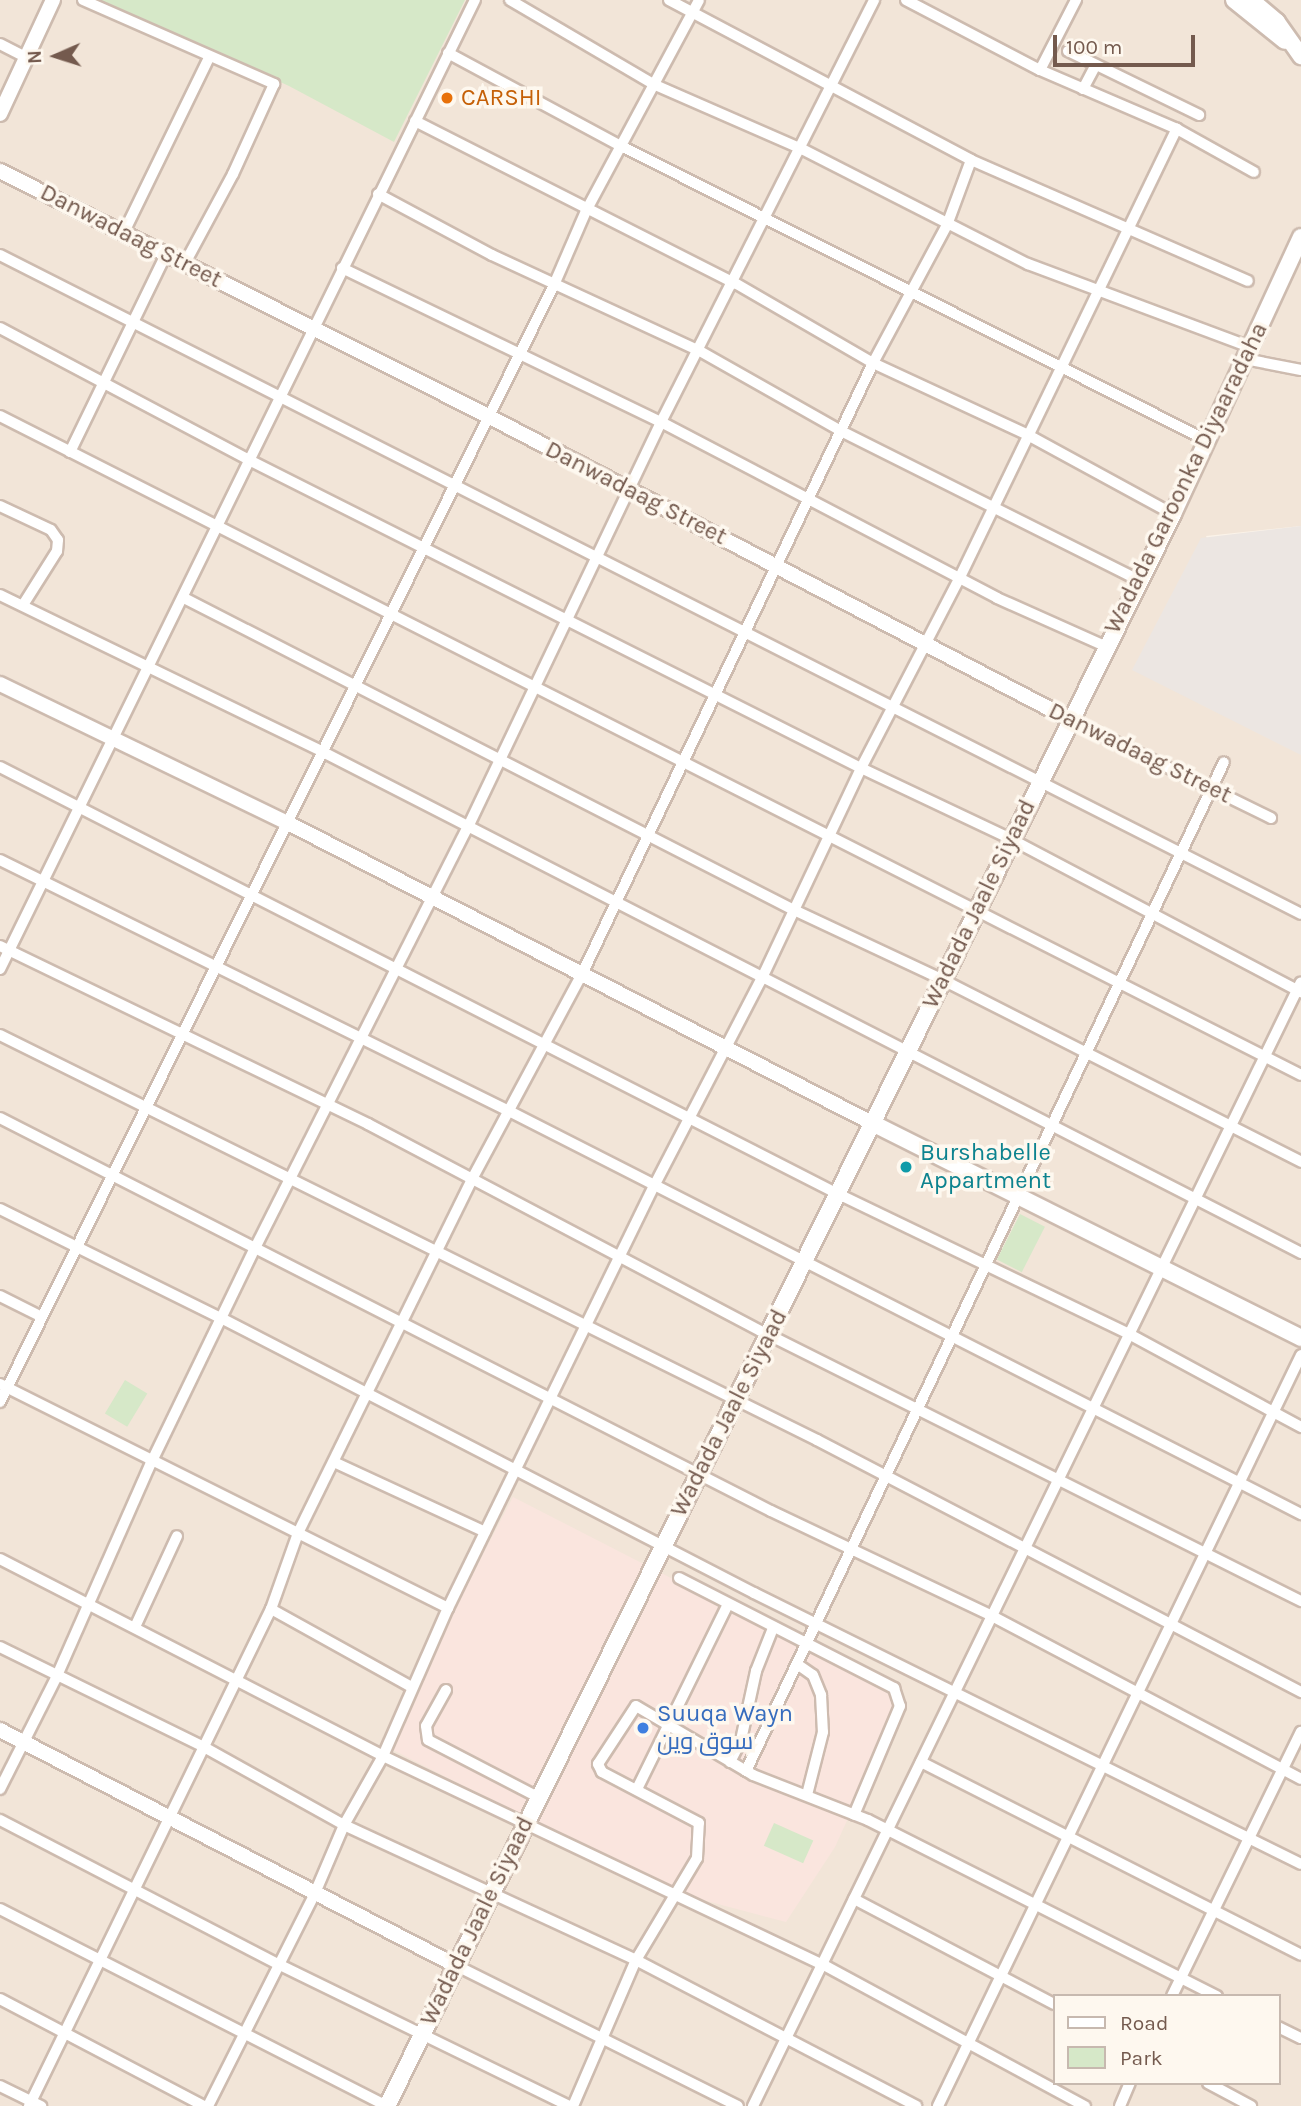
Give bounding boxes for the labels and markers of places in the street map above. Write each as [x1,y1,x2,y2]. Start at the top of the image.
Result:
place label: CARSHI [461,84,541,112]
marker: CARSHI [439,90,455,106]
place label: Burshabelle Appartment [920,1139,1051,1195]
marker: Burshabelle Appartment [898,1159,914,1175]
place label: Suuqa Wayn سوق وين [657,1700,793,1756]
marker: Suuqa Wayn سوق وين [635,1720,651,1736]

